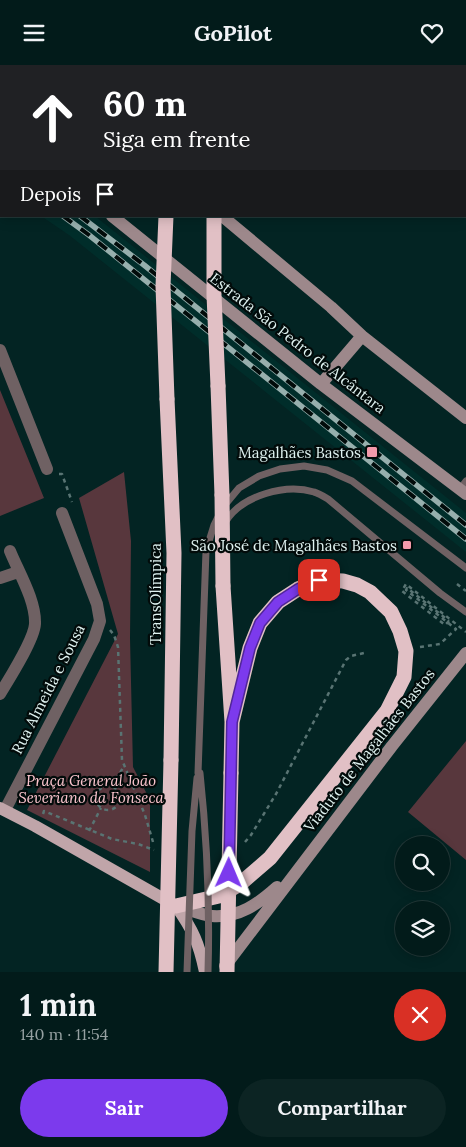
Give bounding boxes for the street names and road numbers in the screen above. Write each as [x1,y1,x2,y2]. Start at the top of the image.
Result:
street label: Estrada São Pedro de Alcântara [206,268,390,418]
street label: TransOlímpica [146,543,165,645]
street label: Rua Almeida e Sousa [7,621,89,757]
street label: Viaduto de Magalhães Bastos [299,665,439,836]

